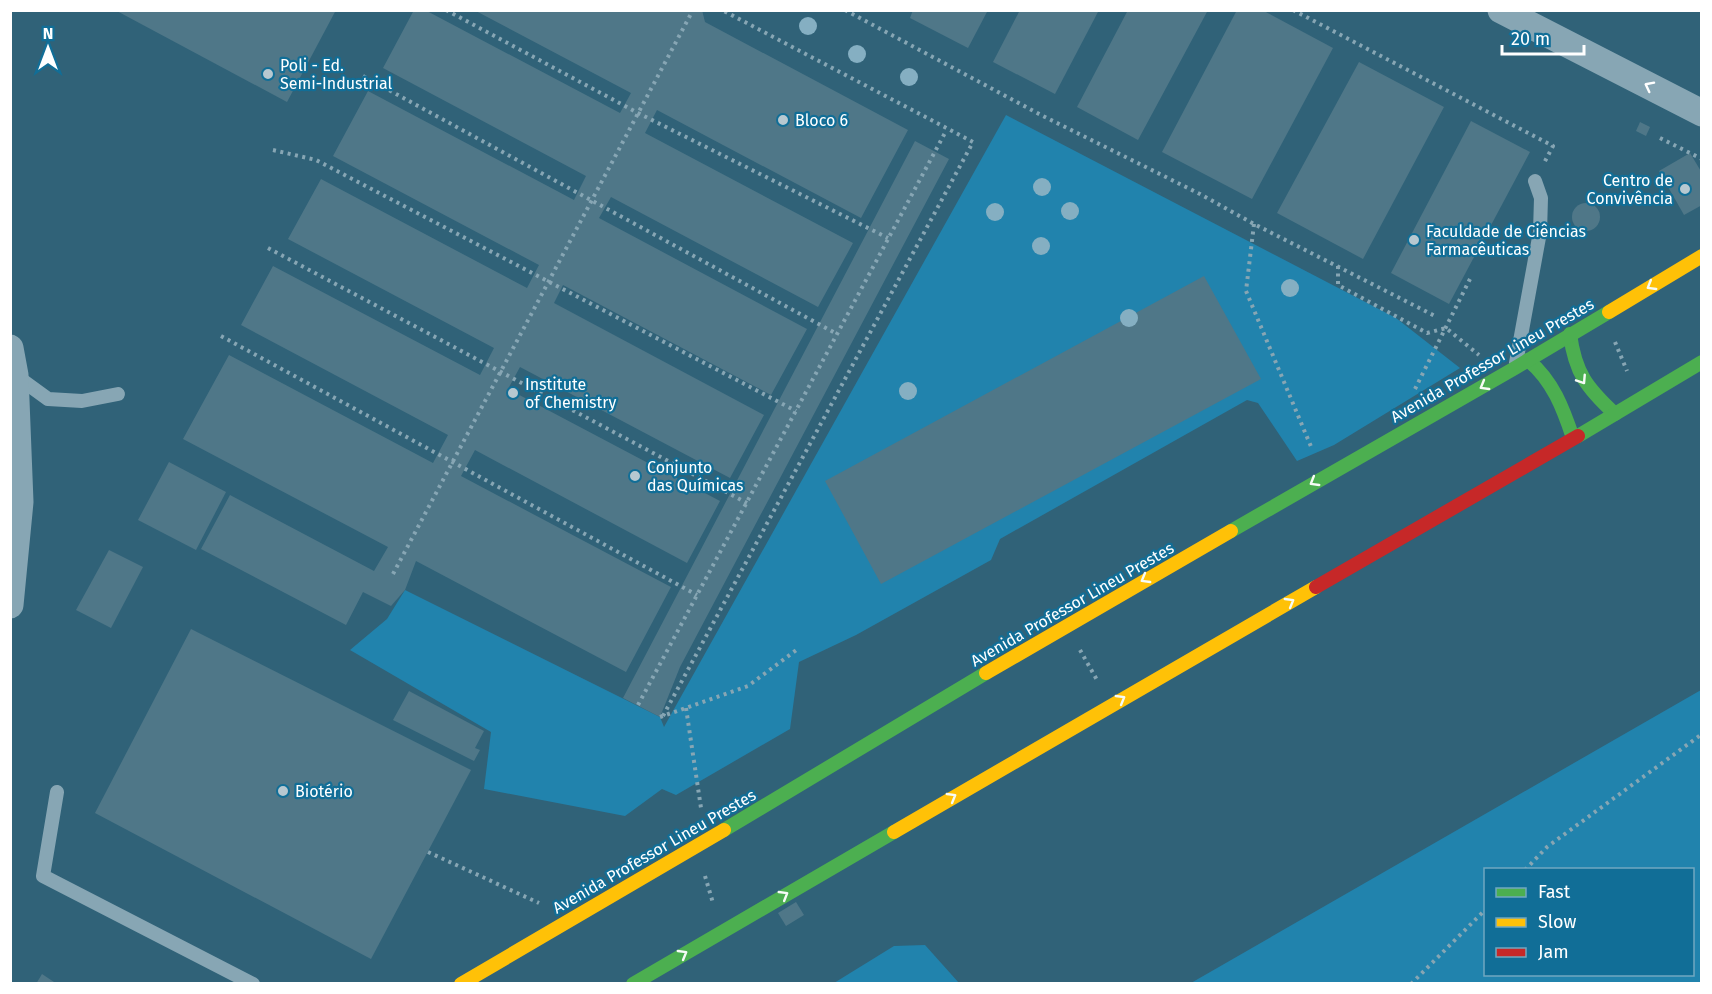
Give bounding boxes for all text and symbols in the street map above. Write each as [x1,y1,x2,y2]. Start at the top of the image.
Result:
north arrow [18,18,78,78]
scale bar [1502,18,1584,56]
text: N [43,24,53,43]
text: 20 m [1511,28,1550,50]
place label: Poli - Ed. Semi-Industrial [280,56,393,93]
marker: Poli - Ed. Semi-Industrial [261,67,275,81]
one-way arrow [1645,82,1656,93]
place label: Bloco 6 [795,111,848,130]
marker: Bloco 6 [776,113,790,127]
place label: Centro de Convivência [1587,171,1673,208]
marker: Centro de Convivência [1678,182,1692,196]
place label: Faculdade de Ciências Farmacêuticas [1426,222,1586,259]
marker: Faculdade de Ciências Farmacêuticas [1407,233,1421,247]
one-way arrow [1647,278,1657,290]
street label: Avenida Professor Lineu Prestes [1387,294,1597,426]
one-way arrow [1575,373,1586,384]
place label: Institute of Chemistry [525,375,616,412]
one-way arrow [1480,378,1490,390]
marker: Institute of Chemistry [506,386,520,400]
place label: Conjunto das Químicas [647,458,743,495]
marker: Conjunto das Químicas [628,469,642,483]
one-way arrow [1310,475,1320,487]
street label: Avenida Professor Lineu Prestes [967,538,1177,670]
one-way arrow [1141,572,1152,584]
one-way arrow [1284,598,1294,610]
one-way arrow [1115,695,1125,707]
place label: Biotério [295,782,353,801]
marker: Biotério [276,784,290,798]
street label: Avenida Professor Lineu Prestes [549,785,759,917]
one-way arrow [946,793,956,804]
legend [1484,868,1694,976]
text: Fast [1538,881,1571,903]
one-way arrow [777,891,788,903]
text: Slow [1538,911,1577,933]
text: Jam [1538,941,1569,963]
one-way arrow [677,950,687,961]

